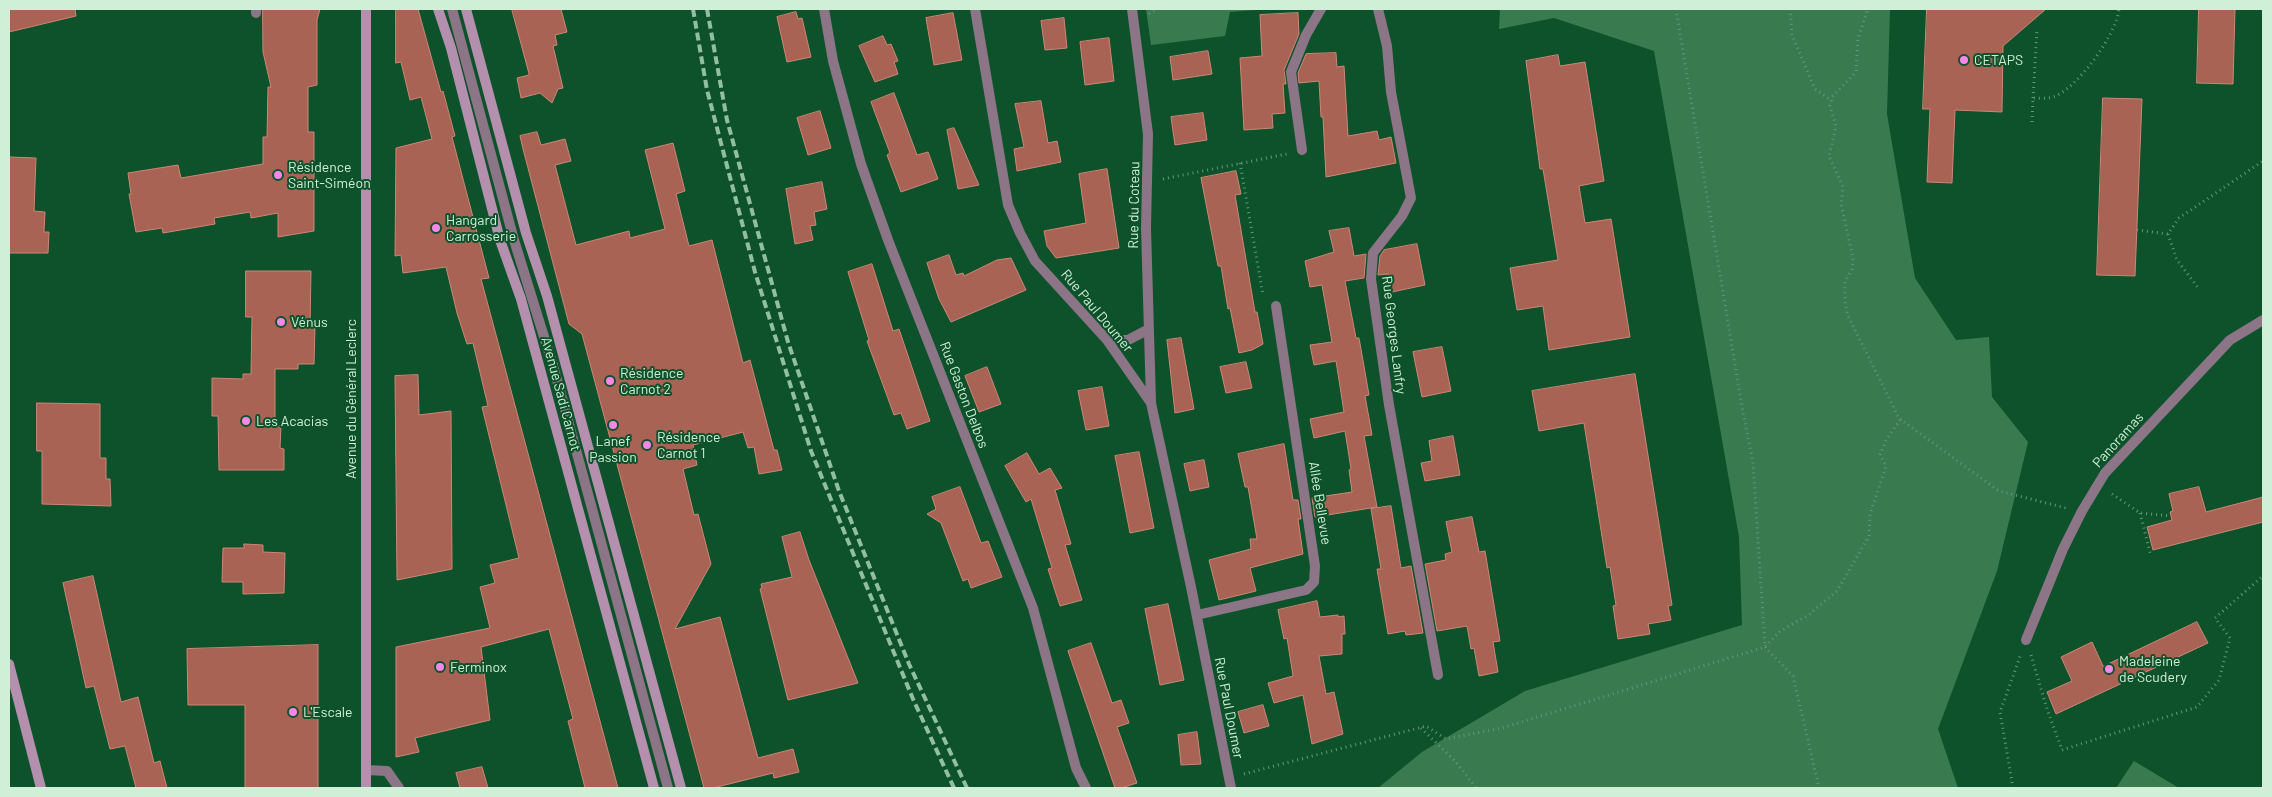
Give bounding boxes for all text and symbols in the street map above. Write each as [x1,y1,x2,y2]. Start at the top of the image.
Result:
place label: CETAPS [1974,52,2023,68]
marker: CETAPS [1958,54,1970,66]
place label: Résidence Saint-Siméon [288,159,371,192]
street label: Rue du Coteau [1125,161,1143,249]
marker: Résidence Saint-Siméon [272,169,284,181]
place label: Hangard Carrosserie [446,212,516,244]
marker: Hangard Carrosserie [430,222,442,234]
street label: Rue Paul Doumer [1057,266,1137,356]
street label: Rue Georges Lanfry [1378,275,1410,395]
place label: Vénus [291,314,328,330]
marker: Vénus [275,316,287,328]
street label: Avenue du Général Leclerc [343,319,359,479]
street label: Avenue Sadi Carnot [538,335,584,453]
street label: Rue Gaston Delbos [936,339,992,451]
place label: Résidence Carnot 2 [620,365,683,398]
marker: Résidence Carnot 2 [604,375,616,387]
street label: Panoramas [2089,409,2147,471]
place label: Les Acacias [256,413,328,429]
marker: Les Acacias [240,415,252,427]
marker: Lanef Passion [607,419,619,431]
place label: Résidence Carnot 1 [657,429,720,462]
place label: Lanef Passion [589,433,637,466]
marker: Résidence Carnot 1 [641,439,653,451]
street label: Allée Bellevue [1305,460,1335,546]
place label: Madeleine de Scudery [2119,653,2187,686]
street label: Rue Paul Doumer [1211,656,1247,760]
place label: Ferminox [450,659,507,675]
marker: Ferminox [434,661,446,673]
marker: Madeleine de Scudery [2103,663,2115,675]
place label: L'Escale [303,704,353,720]
marker: L'Escale [287,706,299,718]

